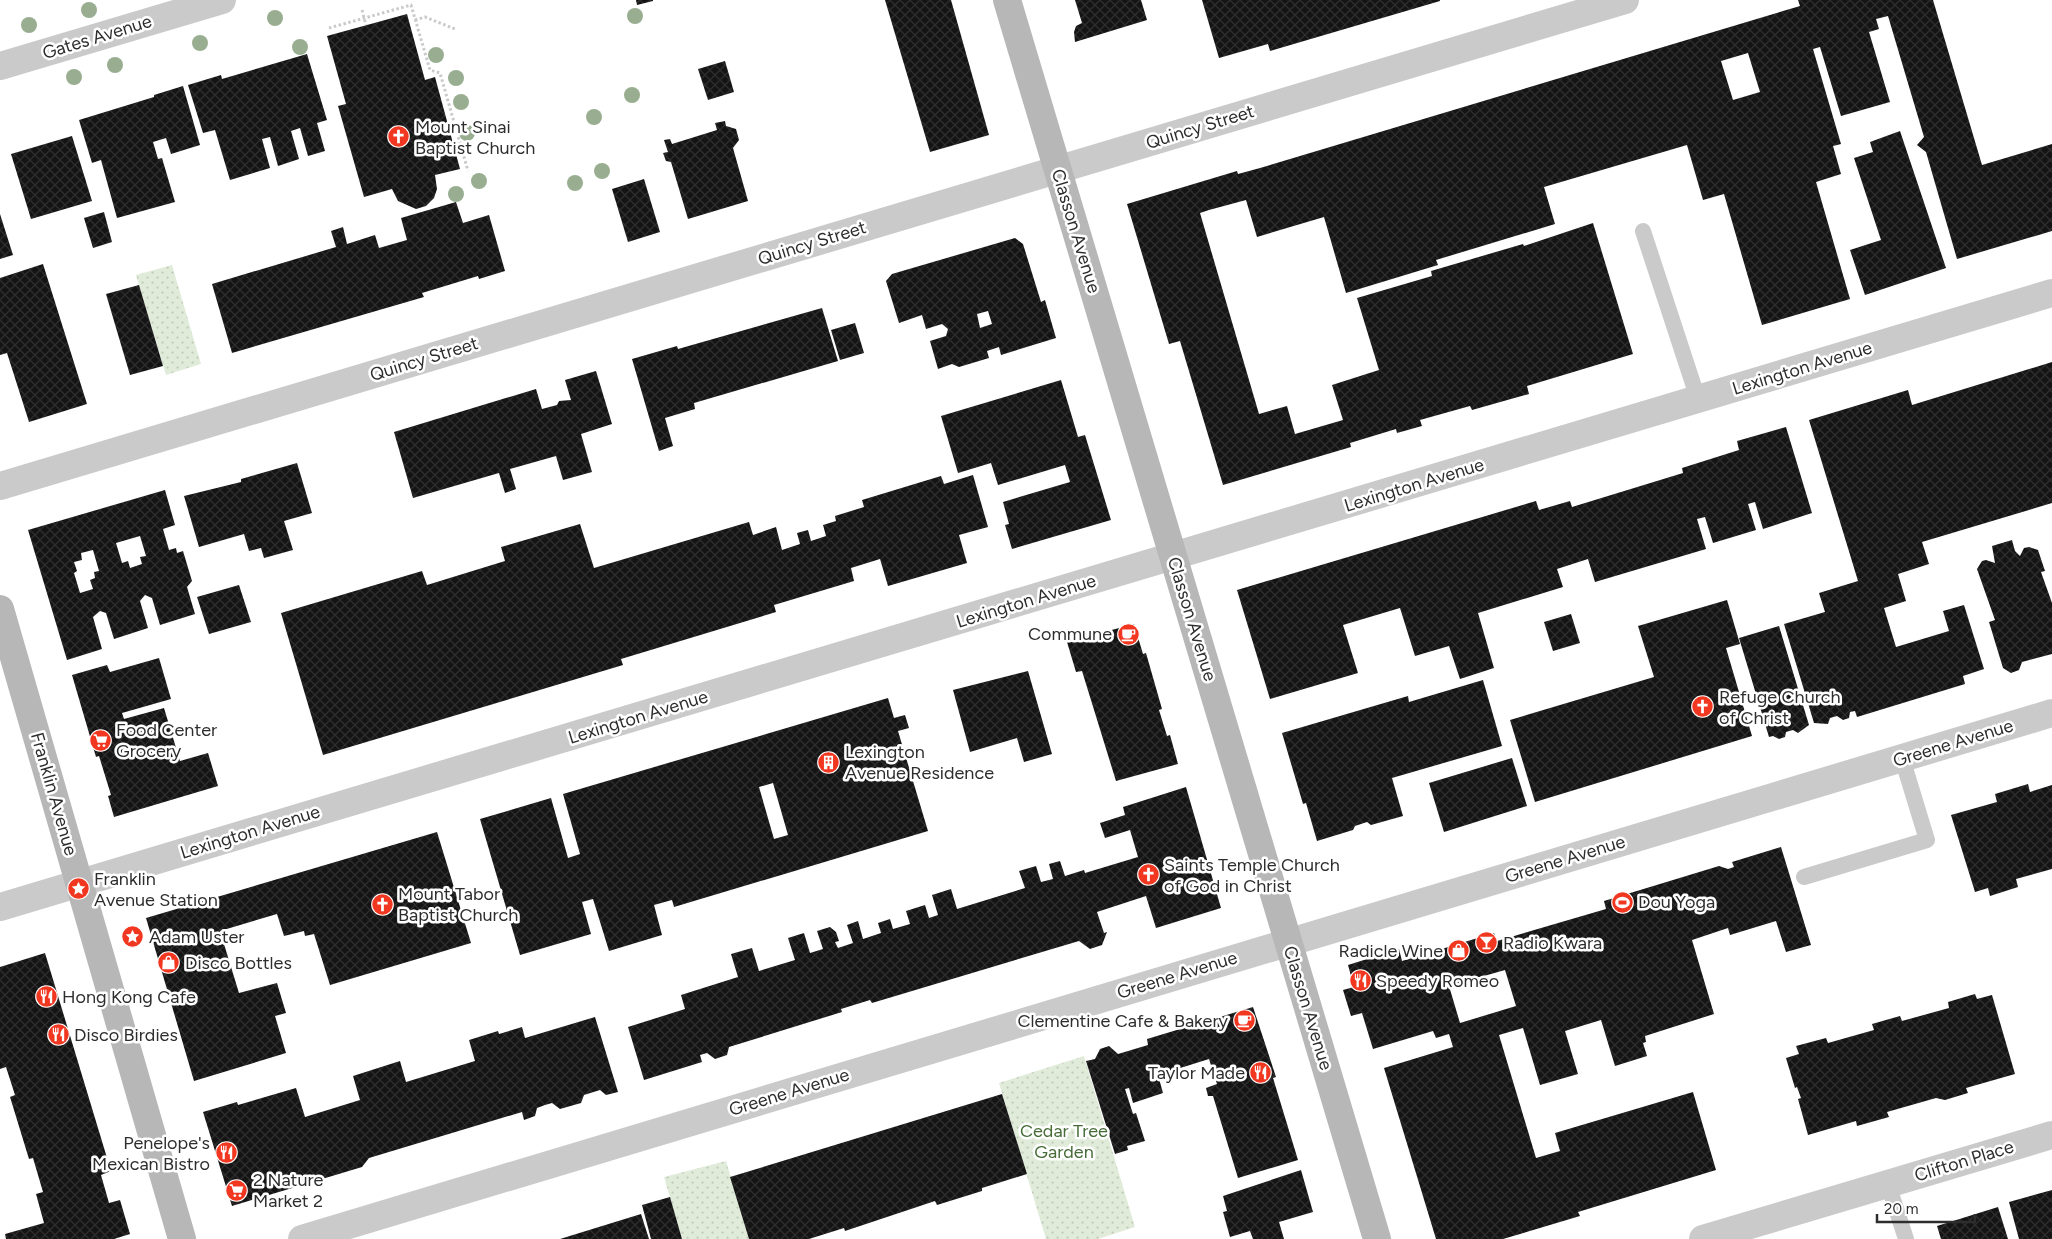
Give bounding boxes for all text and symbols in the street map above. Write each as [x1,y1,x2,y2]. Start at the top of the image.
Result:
street label: Gates Avenue [40,10,154,64]
street label: Quincy Street [1143,100,1257,154]
place label: Mount Sinai Baptist Church [415,116,535,159]
church icon: Mount Sinai Baptist Church [387,125,411,149]
street label: Classon Avenue [1047,166,1105,296]
street label: Quincy Street [755,216,869,270]
street label: Quincy Street [367,332,481,386]
street label: Lexington Avenue [1729,336,1875,400]
street label: Lexington Avenue [1341,453,1487,517]
street label: Classon Avenue [1163,554,1221,684]
street label: Lexington Avenue [953,569,1099,633]
cafe icon: Commune [1116,622,1140,646]
place label: Commune [1028,623,1112,645]
street label: Lexington Avenue [565,685,711,749]
place label: Refuge Church of Christ [1719,686,1841,729]
church icon: Refuge Church of Christ [1691,695,1715,719]
street label: Greene Avenue [1890,714,2016,772]
place label: Food Center Grocery [116,719,217,762]
supermarket icon: Food Center Grocery [88,728,112,752]
street label: Franklin Avenue [26,730,82,858]
place label: Lexington Avenue Residence [845,741,994,784]
building icon: Lexington Avenue Residence [817,750,841,774]
street label: Lexington Avenue [177,800,323,864]
street label: Greene Avenue [1502,830,1628,888]
place label: Saints Temple Church of God in Christ [1164,854,1340,897]
church icon: Saints Temple Church of God in Christ [1136,863,1160,887]
place label: Franklin Avenue Station [94,868,218,911]
place icon: Franklin Avenue Station [66,877,90,901]
place label: Mount Tabor Baptist Church [398,883,518,926]
sports icon: Dou Yoga [1610,890,1634,914]
place label: Dou Yoga [1638,891,1715,913]
church icon: Mount Tabor Baptist Church [370,892,394,916]
place icon: Adam Uster [121,925,145,949]
place label: Adam Uster [149,926,244,948]
bar icon: Radio Kwara [1475,931,1499,955]
place label: Radio Kwara [1503,932,1602,954]
shop icon: Radicle Wine [1447,939,1471,963]
place label: Radicle Wine [1339,940,1443,962]
street label: Classon Avenue [1279,943,1337,1073]
street label: Greene Avenue [1114,946,1240,1004]
shop icon: Disco Bottles [157,951,181,975]
place label: Disco Bottles [185,952,292,974]
restaurant icon: Speedy Romeo [1348,969,1372,993]
place label: Speedy Romeo [1376,970,1499,992]
restaurant icon: Hong Kong Cafe [34,985,58,1009]
place label: Hong Kong Cafe [62,986,196,1008]
cafe icon: Clementine Cafe & Bakery [1232,1009,1256,1033]
place label: Clementine Cafe & Bakery [1018,1010,1229,1032]
restaurant icon: Disco Birdies [46,1023,70,1047]
place label: Disco Birdies [74,1024,178,1046]
restaurant icon: Taylor Made [1249,1061,1273,1085]
place label: Taylor Made [1148,1062,1245,1084]
street label: Greene Avenue [726,1063,852,1121]
park label: Cedar Tree Garden [1020,1120,1108,1163]
place label: Penelope's Mexican Bistro [92,1132,210,1175]
street label: Clifton Place [1912,1135,2016,1187]
restaurant icon: Penelope's Mexican Bistro [214,1141,238,1165]
place label: 2 Nature Market 2 [253,1169,324,1212]
supermarket icon: 2 Nature Market 2 [225,1178,249,1202]
scale bar [1877,1192,1974,1224]
text: 20 m [1884,1200,1918,1218]

